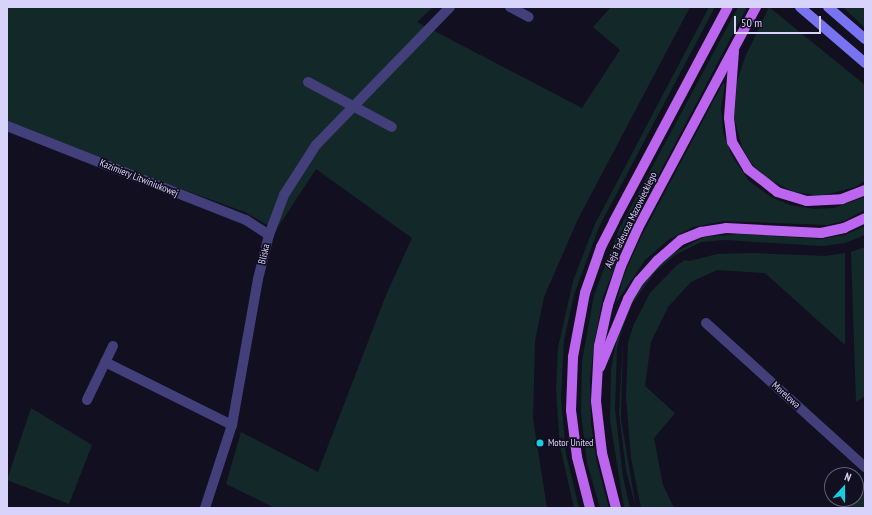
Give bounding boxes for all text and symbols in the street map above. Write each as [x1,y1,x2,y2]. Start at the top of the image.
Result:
scale bar [736,8,823,34]
text: 50 m [741,15,762,30]
street label: Kazimiery Litwiniukowej [98,157,180,199]
street label: Aleja Tadeusza Mazowieckiego [602,170,660,270]
street label: Bliska [256,243,272,265]
street label: Morelowa [769,379,803,411]
place label: Motor United [548,437,593,449]
marker: Motor United [535,438,545,448]
north arrow [824,467,864,507]
text: N [843,469,853,484]

